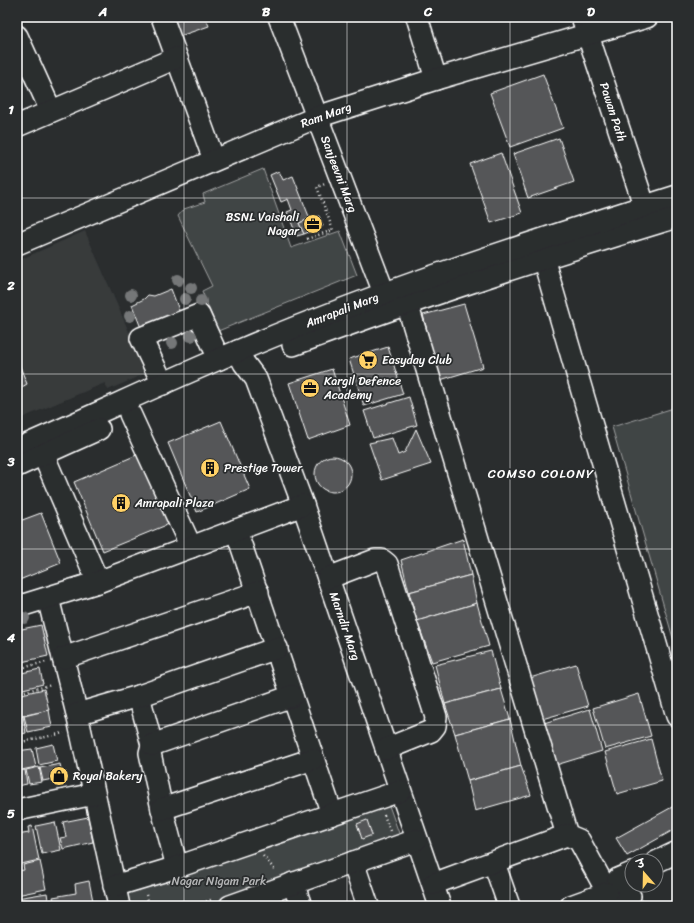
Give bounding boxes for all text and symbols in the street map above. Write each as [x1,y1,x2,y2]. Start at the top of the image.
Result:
text: A [98,0,107,23]
text: B [262,0,271,23]
text: C [423,0,433,23]
text: D [587,0,595,23]
street label: Pawan Path [593,79,633,145]
street label: Ram Marg [297,96,355,134]
text: 1 [8,98,14,121]
street label: Sanjeevni Marg [314,132,364,216]
place label: BSNL Vaishali Nagar [226,206,300,242]
office icon: BSNL Vaishali Nagar [302,213,324,235]
text: 2 [6,274,15,297]
street label: Amrapali Marg [301,286,382,334]
supermarket icon: Easyday Club [357,349,379,371]
place label: Easyday Club [382,349,452,371]
place label: Kargil Defence Academy [323,370,401,406]
office icon: Kargil Defence Academy [299,377,321,399]
text: 3 [6,450,15,473]
building icon: Prestige Tower [199,457,221,479]
place label: Prestige Tower [224,457,303,479]
district label: COMSO COLONY [488,462,594,485]
building icon: Amrapali Plaza [110,492,132,514]
place label: Amrapali Plaza [134,492,215,514]
street label: Marndir Marg [323,589,367,663]
text: 4 [6,626,16,649]
shop icon: Royal Bakery [48,765,70,787]
place label: Royal Bakery [73,765,143,787]
text: 5 [7,802,15,825]
north arrow [624,853,664,893]
text: उ [633,853,649,875]
park label: Nagar Nigam Park [172,870,266,892]

